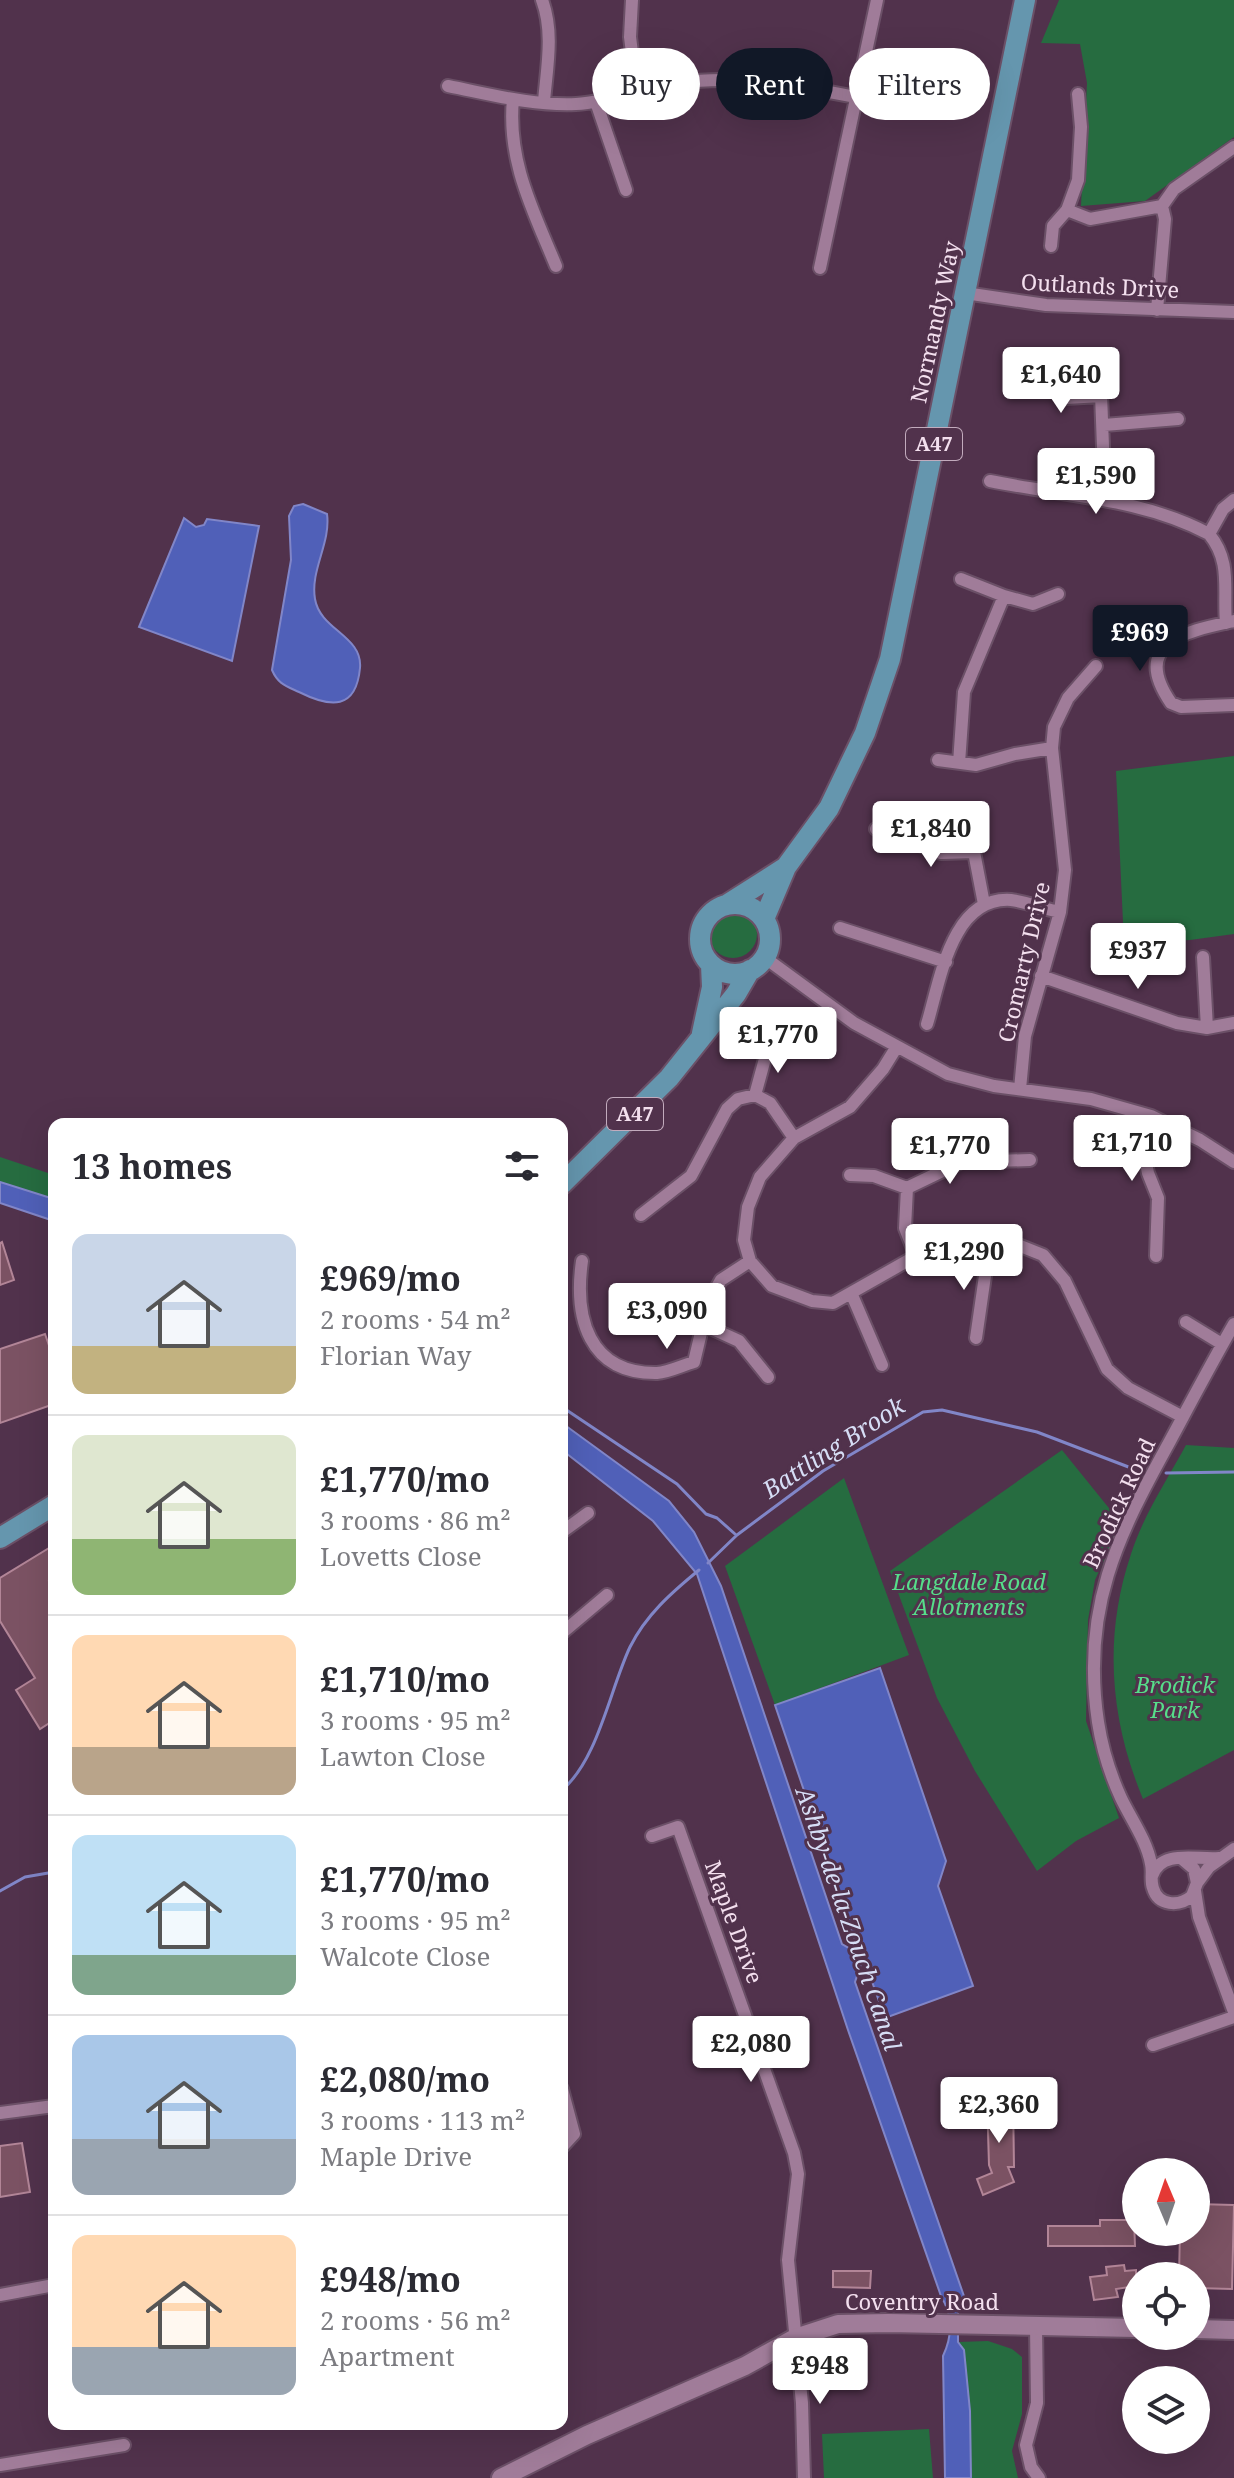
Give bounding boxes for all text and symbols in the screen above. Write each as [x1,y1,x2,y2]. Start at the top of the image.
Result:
chip: Buy [592,48,700,120]
chip: Rent [716,48,833,120]
chip: Filters [849,48,990,120]
street label: Normandy Way [902,238,966,405]
street label: Outlands Drive [1020,266,1180,304]
pin: £1,640 [996,347,1126,415]
text: £1,640 [1021,355,1101,391]
road number: A47 [906,428,962,460]
pin: £1,590 [1031,448,1161,516]
text: £1,590 [1056,456,1136,492]
pin: £969 [1093,605,1187,673]
text: £969 [1111,613,1169,649]
pin: £1,840 [866,801,996,869]
text: £1,840 [891,809,971,845]
street label: Cromarty Drive [990,879,1056,1045]
pin: £937 [1091,923,1185,991]
text: £937 [1109,931,1167,967]
pin: £1,770 [713,1007,843,1075]
text: £1,770 [738,1015,818,1051]
road number: A47 [607,1098,663,1130]
pin: £1,710 [1067,1115,1197,1183]
pin: £1,770 [885,1118,1015,1186]
text: £1,710 [1092,1123,1172,1159]
text: £1,770 [910,1126,990,1162]
text: 13 homes [72,1143,232,1189]
icon: filters [500,1144,544,1188]
pin: £1,290 [899,1224,1029,1292]
text: £1,290 [924,1232,1004,1268]
text: £969/mo [320,1255,461,1301]
icon: home [136,1266,232,1362]
pin: £3,090 [602,1283,732,1351]
text: £3,090 [627,1291,707,1327]
text: 2 rooms · 54 m² [320,1301,511,1337]
text: Florian Way [320,1337,471,1373]
water label: Battling Brook [755,1388,912,1506]
street label: Brodick Road [1075,1432,1162,1573]
text: £1,770/mo [320,1456,490,1502]
icon: home [136,1467,232,1563]
text: 3 rooms · 86 m² [320,1502,511,1538]
text: Lovetts Close [320,1538,482,1574]
park label: Langdale Road Allotments [891,1566,1046,1621]
text: £1,710/mo [320,1656,490,1702]
icon: home [136,1667,232,1763]
park label: Brodick Park [1134,1669,1216,1724]
text: 3 rooms · 95 m² [320,1702,511,1738]
text: Lawton Close [320,1738,486,1774]
water label: Ashby-de-la-Zouch Canal [788,1780,910,2055]
text: £1,770/mo [320,1856,490,1902]
street label: Maple Drive [699,1856,771,1987]
icon: home [136,1867,232,1963]
text: 3 rooms · 95 m² [320,1902,511,1938]
text: Walcote Close [320,1938,490,1974]
pin: £2,080 [686,2016,816,2084]
text: £2,080 [711,2024,791,2060]
text: £2,080/mo [320,2056,490,2102]
icon: home [136,2067,232,2163]
pin: £2,360 [934,2077,1064,2145]
text: £2,360 [959,2085,1039,2121]
text: 3 rooms · 113 m² [320,2102,525,2138]
text: Maple Drive [320,2138,472,2174]
north arrow [1122,2158,1210,2246]
map controls [1122,2158,1210,2454]
text: £948/mo [320,2256,461,2302]
button: locate [1122,2262,1210,2350]
icon: home [136,2267,232,2363]
street label: Coventry Road [845,2286,1000,2316]
text: 2 rooms · 56 m² [320,2302,511,2338]
text: Apartment [320,2338,455,2374]
pin: £948 [773,2338,867,2406]
text: £948 [791,2346,849,2382]
button: layers [1122,2366,1210,2454]

